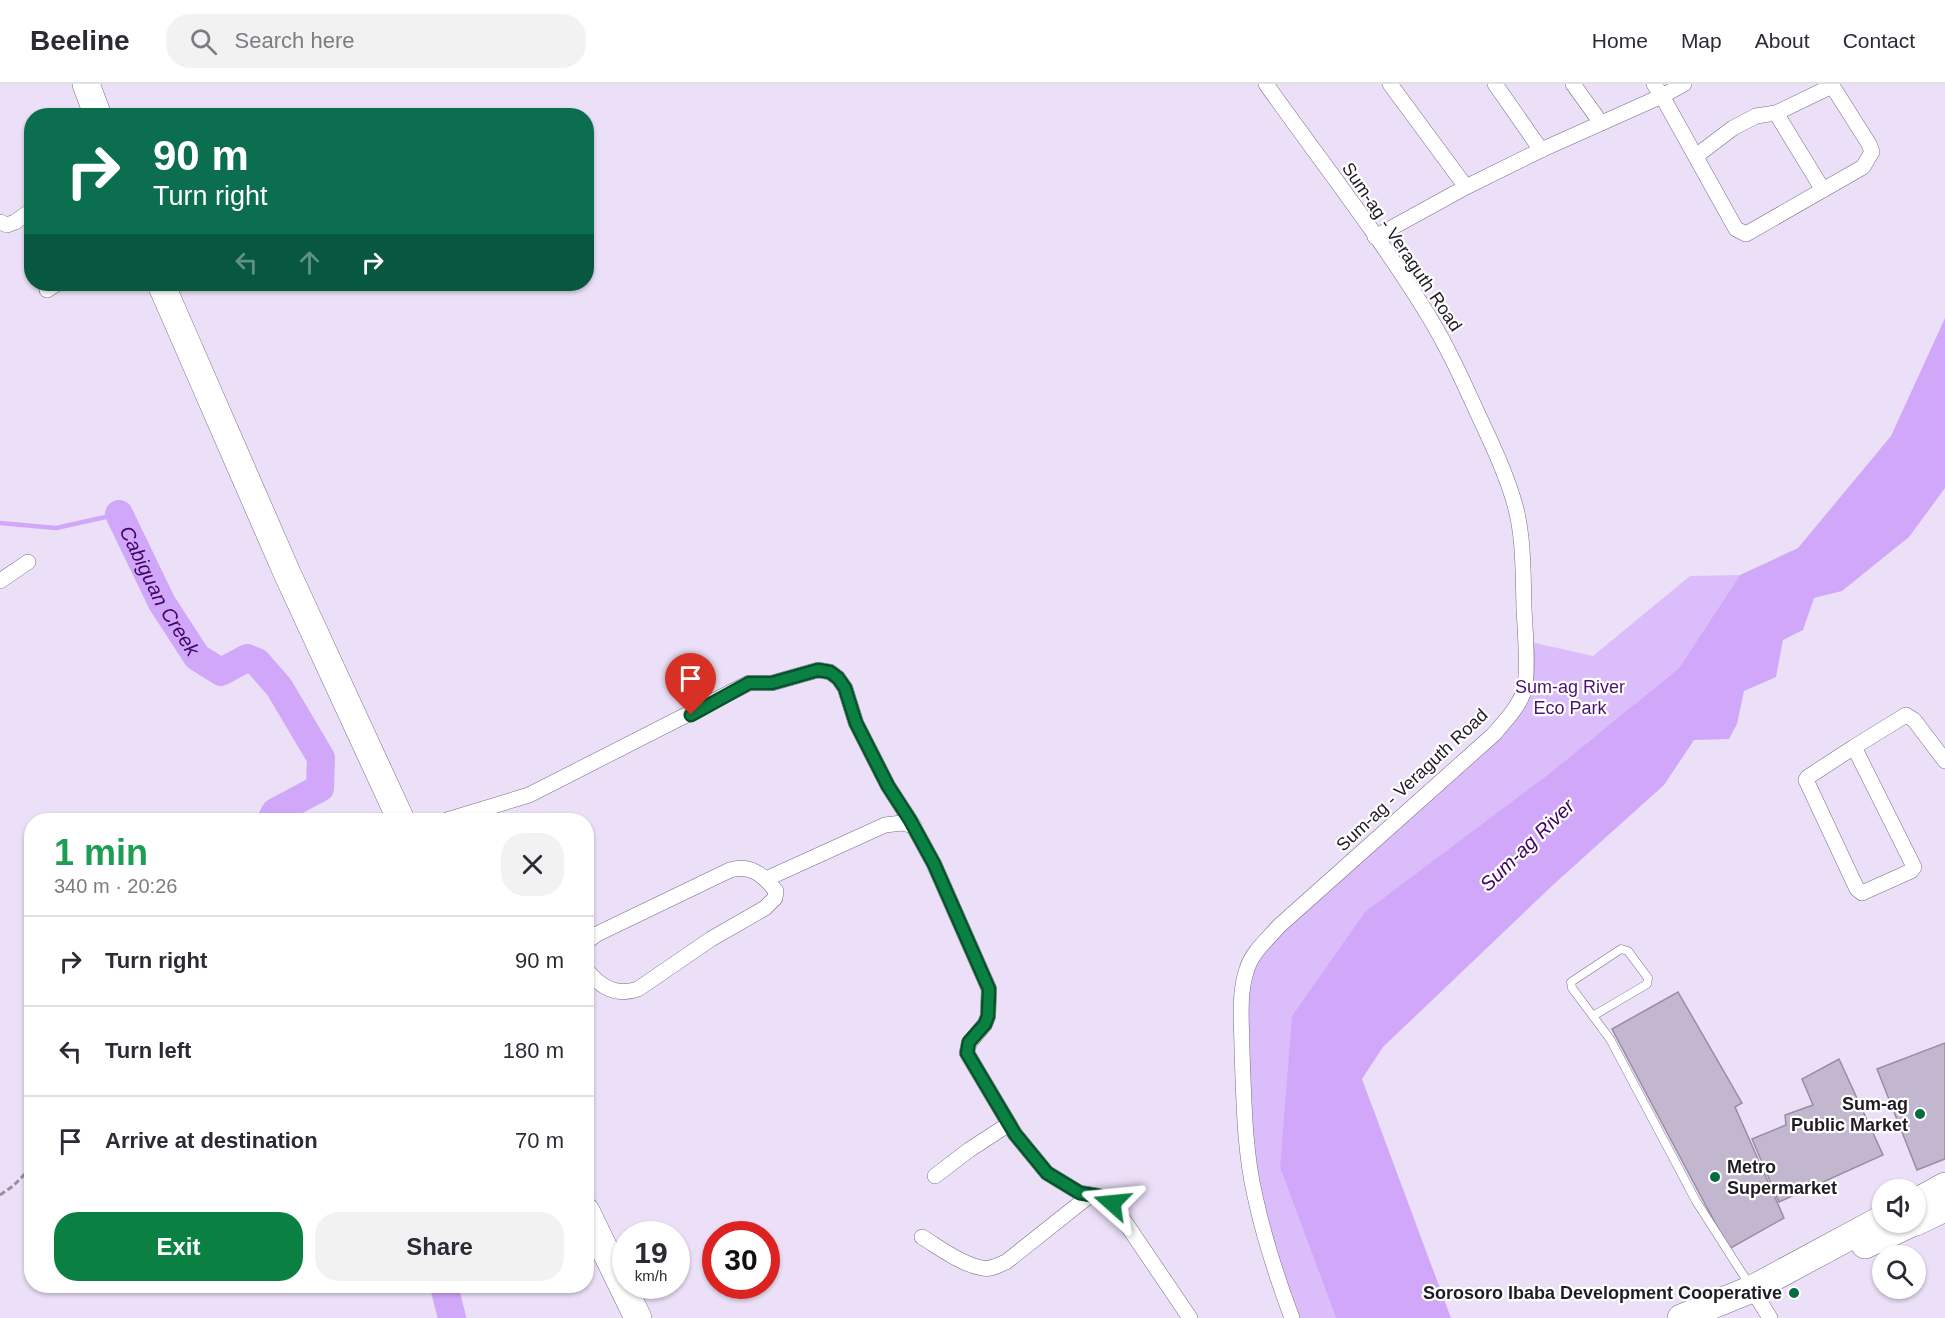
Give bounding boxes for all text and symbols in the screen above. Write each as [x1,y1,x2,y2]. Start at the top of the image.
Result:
search box [166,14,586,68]
text: Beeline [30,25,130,56]
icon: search [187,25,220,58]
text: Search here [235,28,354,53]
text: Home [1592,29,1648,52]
text: Map [1681,29,1722,52]
text: About [1755,29,1810,52]
text: Contact [1843,29,1915,52]
icon: right [54,132,132,210]
text: 90 m [153,132,249,179]
street label: Sum-ag - Veraguth Road [1338,159,1466,335]
text: Turn right [153,181,268,211]
icon: left [230,246,263,279]
icon: ahead [293,246,326,279]
icon: right [356,246,389,279]
water label: Cabiguan Creek [115,522,205,661]
pin [665,653,716,715]
icon: arrive [674,662,707,695]
park label: Sum-ag River Eco Park [1515,677,1625,718]
street label: Sum-ag - Veraguth Road [1332,705,1492,855]
water label: Sum-ag River [1475,794,1580,895]
text: 1 min [54,832,148,873]
button: close [501,833,564,896]
text: 340 m · 20:26 [54,875,177,897]
icon: right [54,945,87,978]
text: Turn right [105,948,207,973]
text: 90 m [515,948,564,973]
icon: left [54,1035,87,1068]
text: Turn left [105,1038,191,1063]
text: 180 m [503,1038,564,1063]
place label: Sum-ag Public Market [1791,1094,1908,1135]
marker: Sum-ag Public Market [1913,1107,1927,1121]
icon: arrive [54,1125,87,1158]
text: Arrive at destination [105,1128,318,1153]
text: 70 m [515,1128,564,1153]
place label: Metro Supermarket [1727,1157,1837,1198]
marker: Metro Supermarket [1708,1170,1722,1184]
position arrow [1080,1171,1144,1235]
map controls [1872,1179,1926,1299]
button: sound [1872,1179,1926,1233]
button: Exit [54,1212,303,1281]
button: Share [315,1212,564,1281]
speed limit sign: 30 [702,1221,780,1299]
text: 19 [634,1236,668,1269]
button: search [1872,1245,1926,1299]
text: km/h [635,1267,667,1284]
place label: Sorosoro Ibaba Development Cooperative [1423,1283,1782,1303]
marker: Sorosoro Ibaba Development Cooperative [1787,1286,1801,1300]

